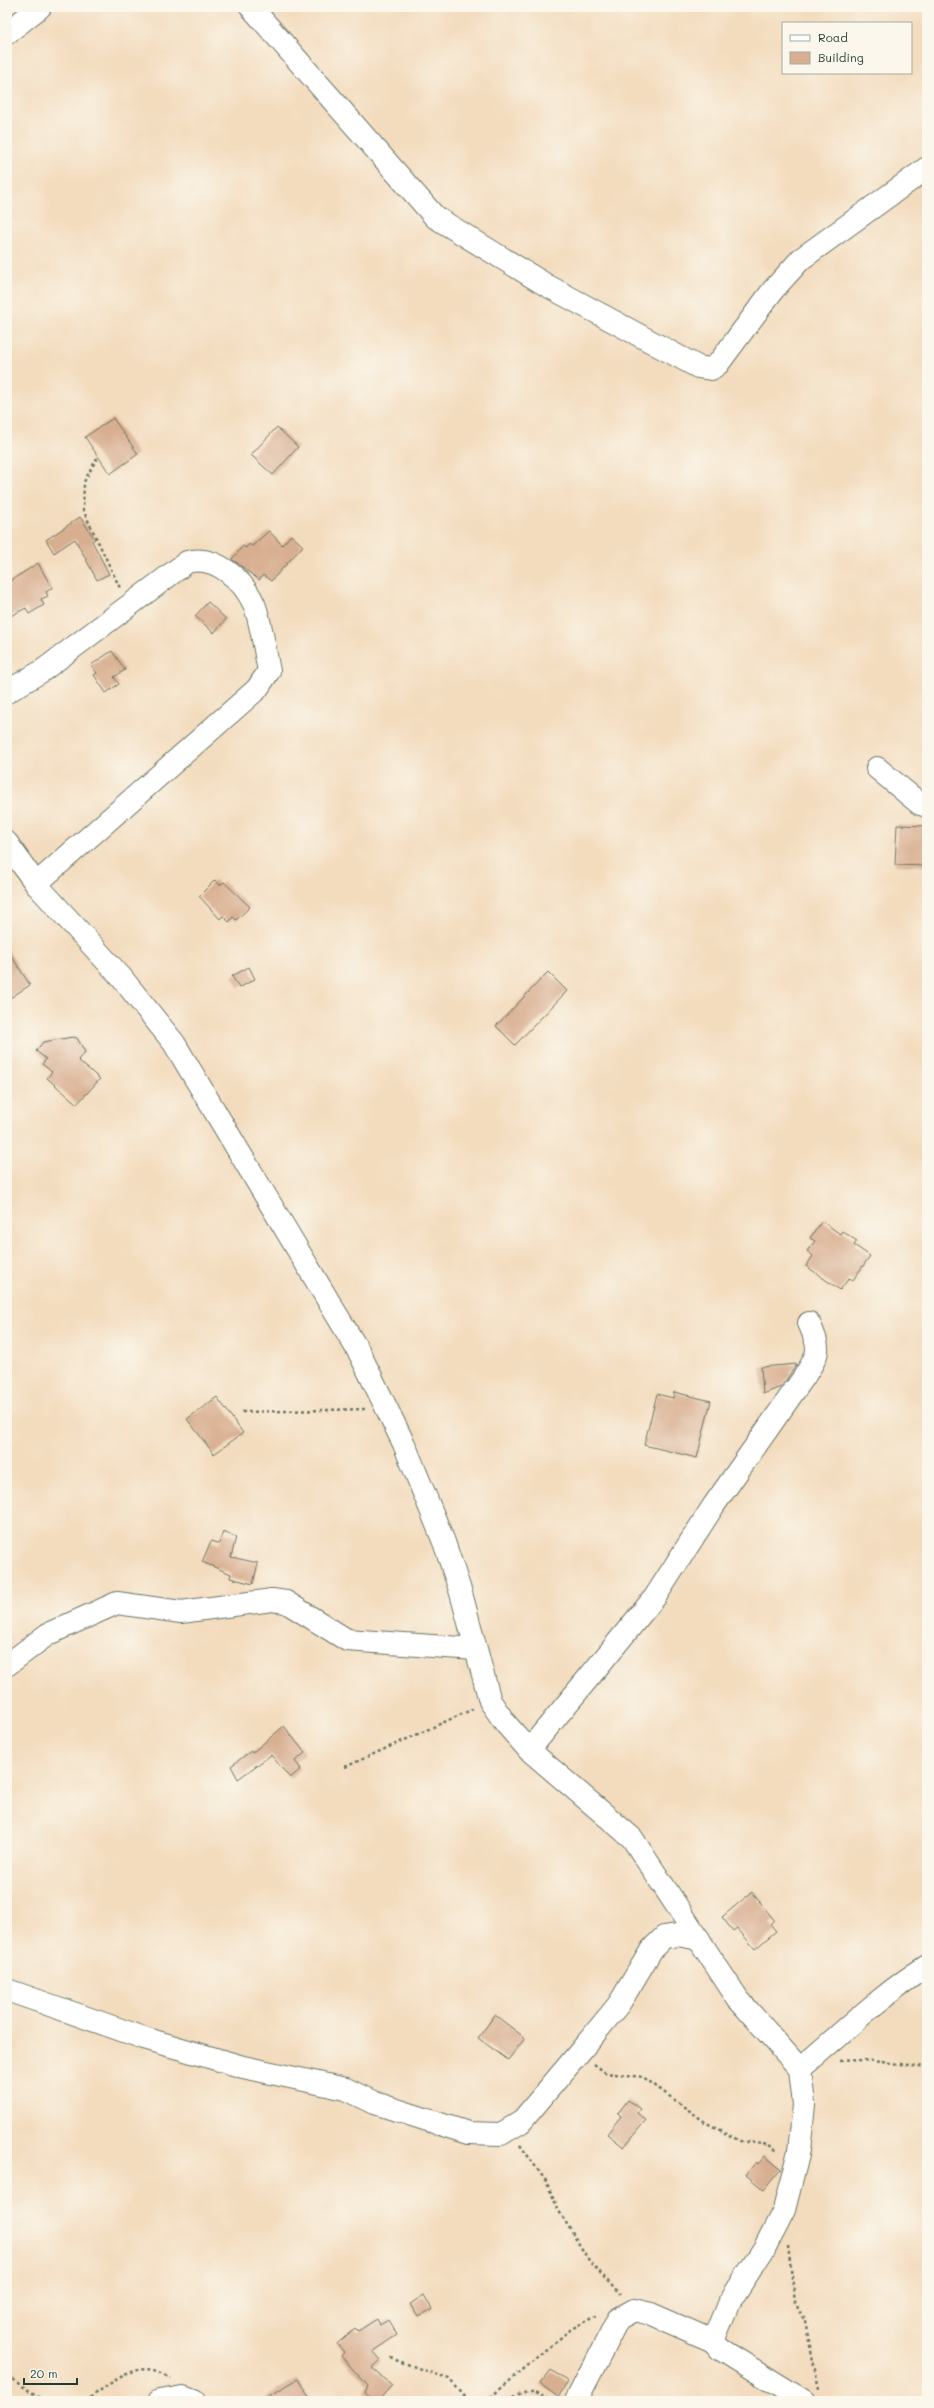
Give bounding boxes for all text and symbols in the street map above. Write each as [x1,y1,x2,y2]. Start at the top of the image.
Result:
legend [782,22,912,74]
text: Road [818,29,848,45]
text: Building [818,49,864,65]
scale bar [24,2360,77,2386]
text: 20 m [30,2365,58,2381]

